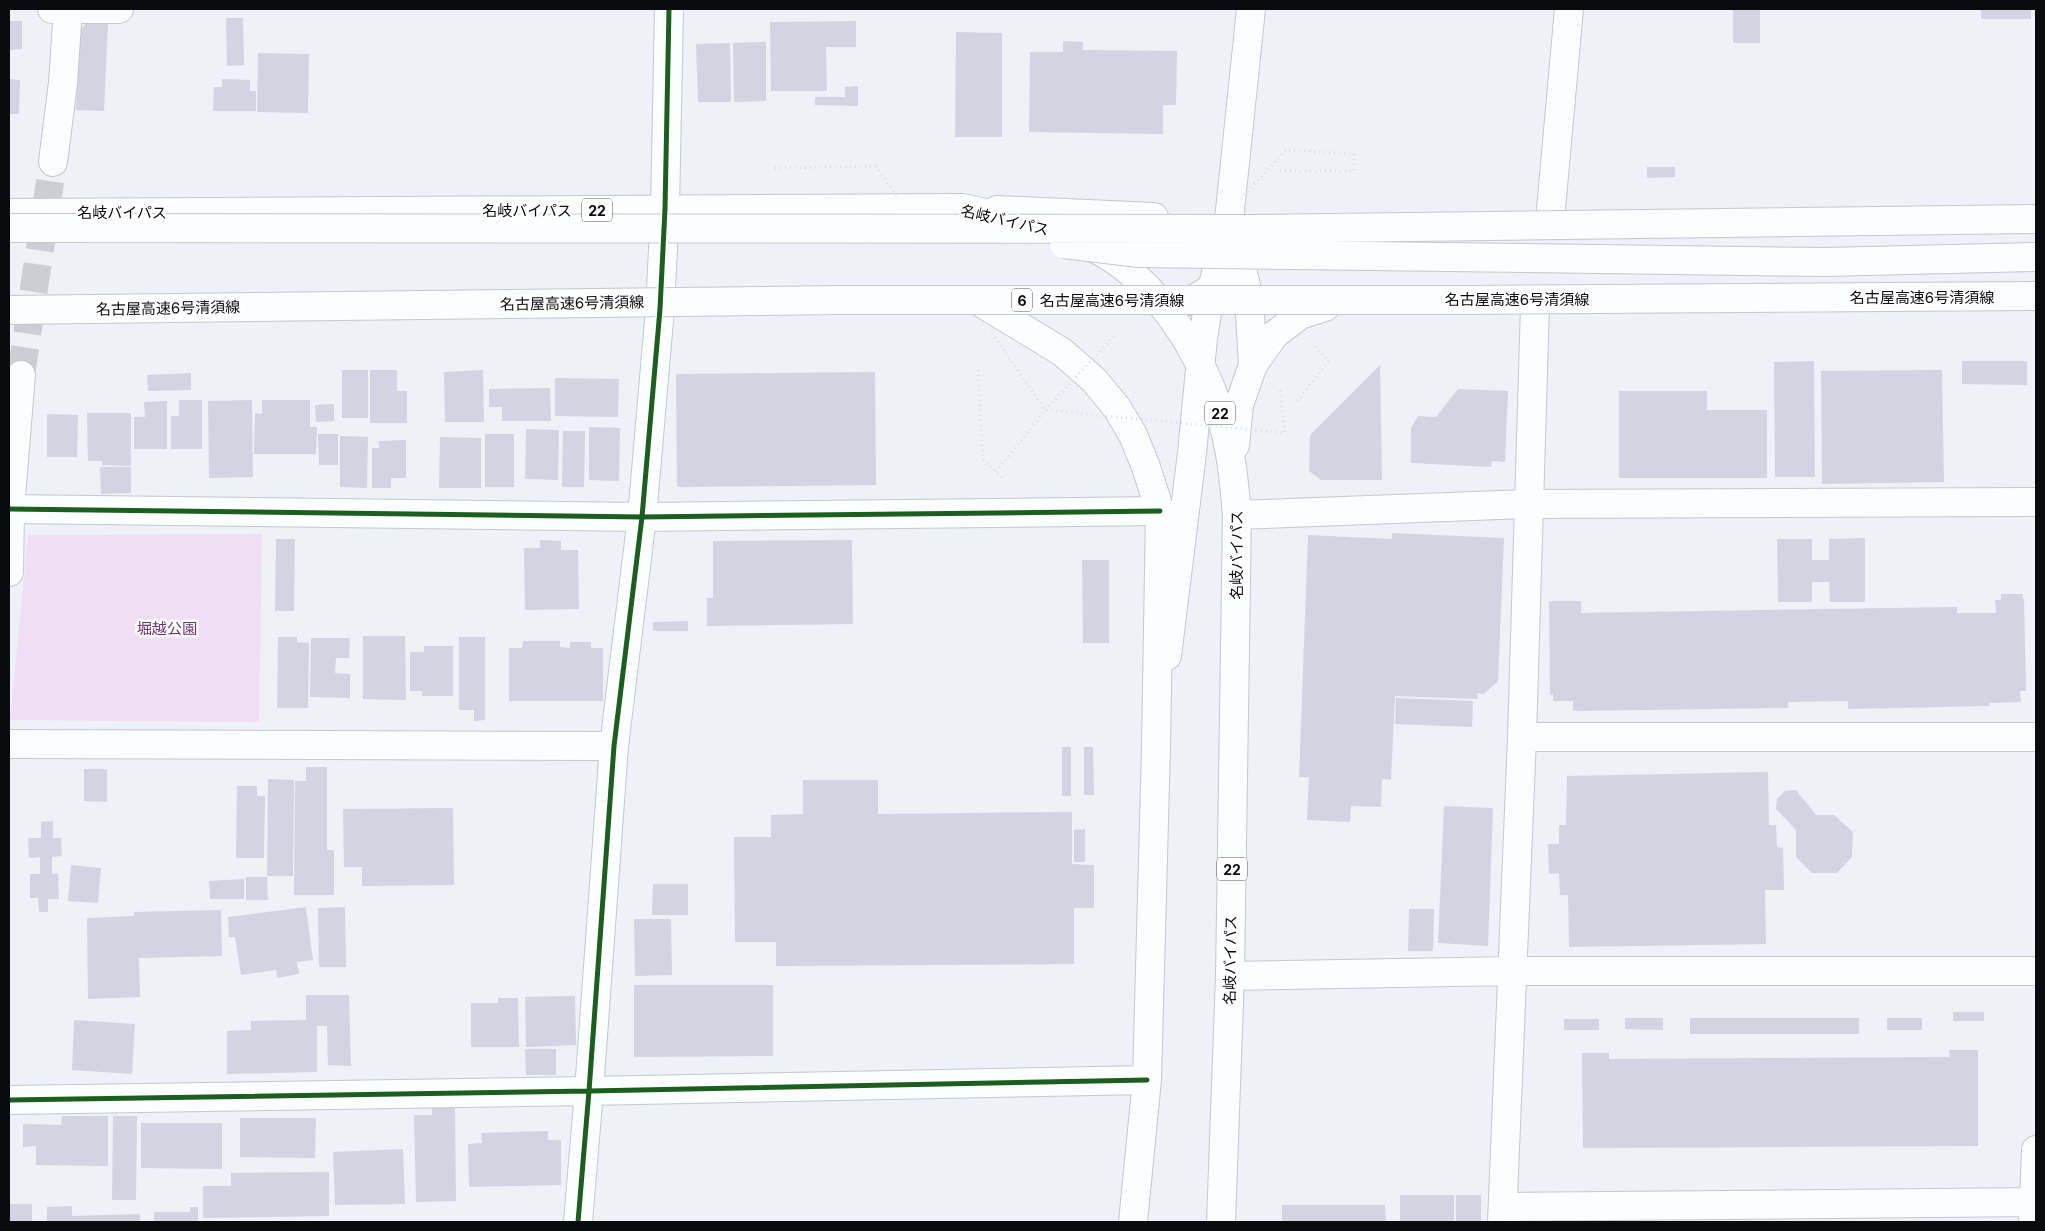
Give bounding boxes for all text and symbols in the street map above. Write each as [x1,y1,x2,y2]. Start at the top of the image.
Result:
road number: 22 [582,198,612,222]
street label: 名岐バイパス [482,201,572,220]
street label: 名岐バイパス [959,201,1051,239]
street label: 名岐バイパス [77,203,167,222]
road number: 6 [1012,288,1032,312]
street label: 名古屋高速6号清須線 [1850,288,1994,307]
street label: 名古屋高速6号清須線 [1445,290,1589,309]
street label: 名古屋高速6号清須線 [1040,291,1184,310]
street label: 名古屋高速6号清須線 [500,292,644,314]
street label: 名古屋高速6号清須線 [96,297,240,319]
road number: 22 [1205,402,1235,424]
street label: 名岐バイパス [1227,510,1246,600]
park label: 堀越公園 [137,619,197,638]
road number: 22 [1217,858,1247,881]
street label: 名岐バイパス [1220,915,1240,1005]

